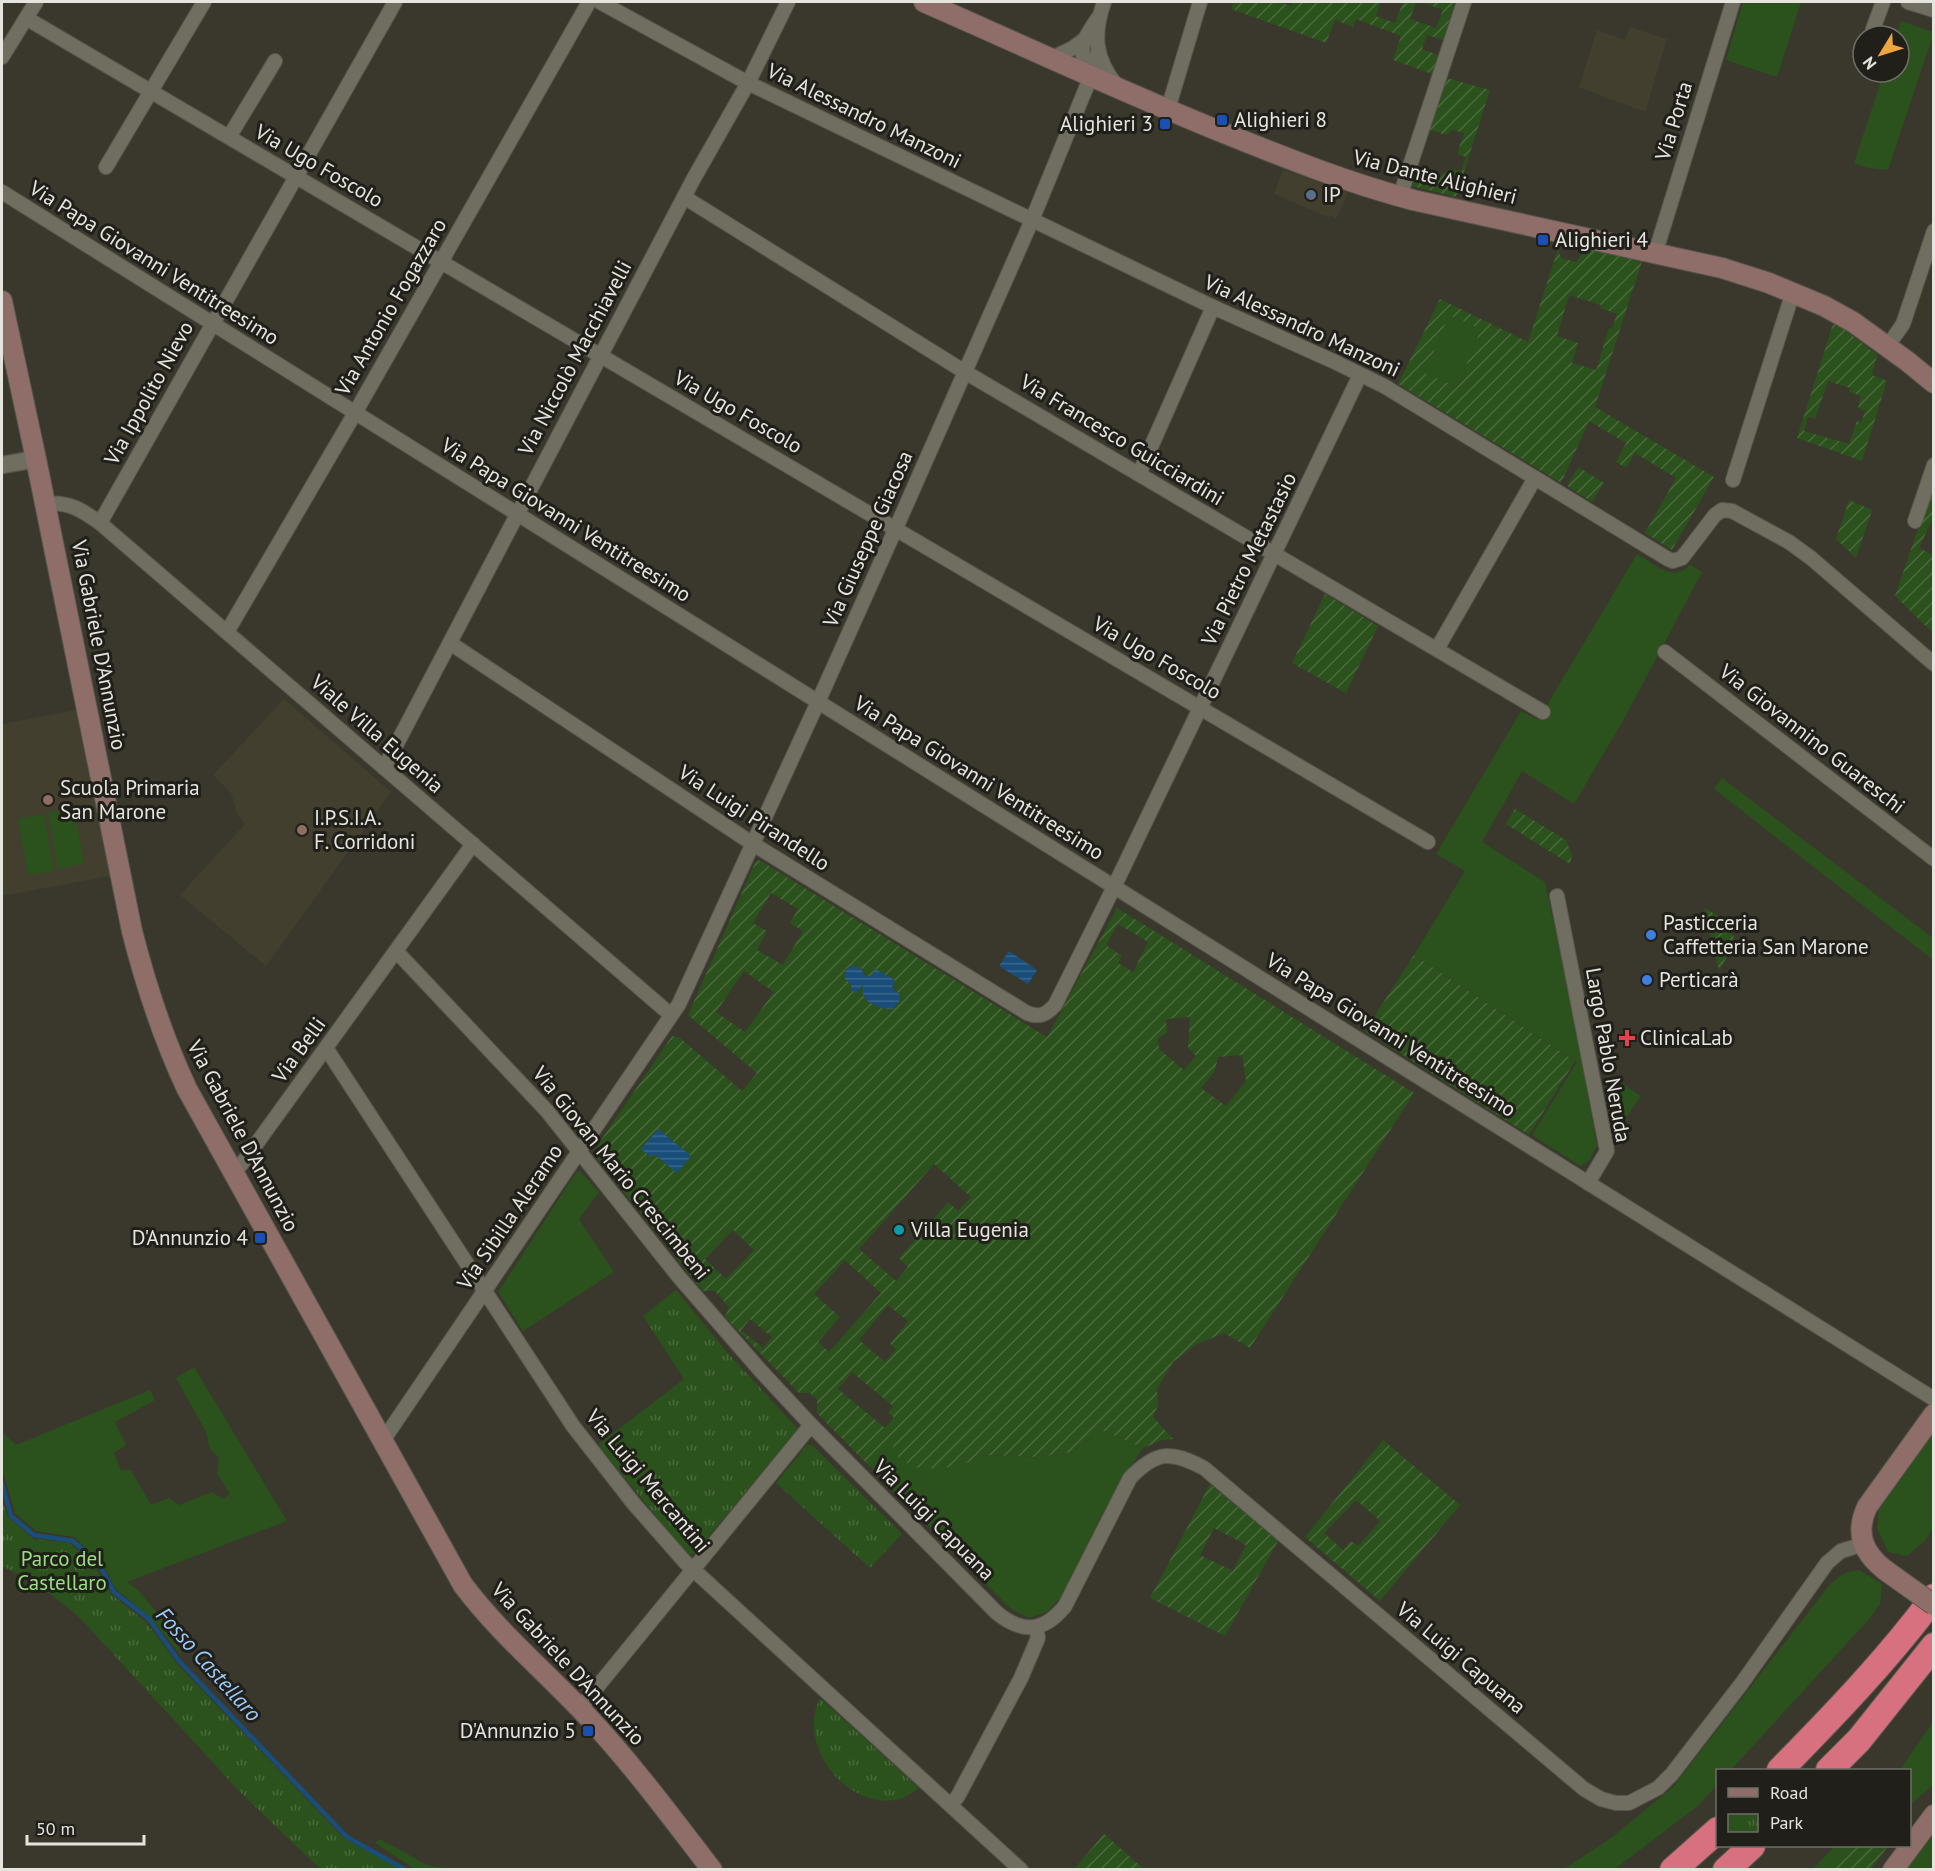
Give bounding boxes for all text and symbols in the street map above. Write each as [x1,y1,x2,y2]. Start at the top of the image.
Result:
north arrow [1851,24,1911,84]
text: N [1858,53,1880,74]
street label: Via Alessandro Manzoni [762,56,966,174]
street label: Via Porta [1648,78,1698,165]
place label: Alighieri 8 [1234,106,1327,133]
place label: Alighieri 3 [1060,110,1153,137]
marker: Alighieri 8 [1215,113,1229,127]
street label: Via Ugo Foscolo [249,117,388,213]
marker: Alighieri 3 [1158,117,1172,131]
street label: Via Dante Alighieri [1350,143,1520,210]
street label: Via Papa Giovanni Ventitreesimo [23,174,284,351]
place label: IP [1323,181,1341,208]
marker: IP [1304,188,1318,202]
street label: Via Antonio Fogazzaro [328,213,452,401]
place label: Alighieri 4 [1555,226,1648,253]
marker: Alighieri 4 [1536,233,1550,247]
street label: Via Niccolò Macchiavelli [511,256,637,461]
street label: Via Alessandro Manzoni [1199,268,1404,383]
street label: Via Ippolito Nievo [97,316,199,470]
street label: Via Ugo Foscolo [668,363,807,459]
street label: Via Francesco Guicciardini [1014,367,1229,511]
street label: Via Papa Giovanni Ventitreesimo [435,431,696,608]
street label: Via Giuseppe Giacosa [816,446,919,632]
street label: Via Pietro Metastasio [1194,468,1302,651]
street label: Via Gabriele D'Annunzio [66,537,133,752]
street label: Via Ugo Foscolo [1087,609,1226,705]
street label: Via Giovannino Guareschi [1713,657,1911,820]
street label: Viale Villa Eugenia [304,668,449,799]
street label: Via Papa Giovanni Ventitreesimo [848,689,1109,866]
street label: Via Luigi Pirandello [673,758,835,877]
place label: Scuola Primaria San Marone [60,774,200,825]
marker: Scuola Primaria San Marone [41,793,55,807]
place label: I.P.S.I.A. F. Corridoni [314,804,415,855]
marker: I.P.S.I.A. F. Corridoni [295,823,309,837]
place label: Pasticceria Caffetteria San Marone [1663,909,1869,960]
marker: Pasticceria Caffetteria San Marone [1644,928,1658,942]
street label: Via Papa Giovanni Ventitreesimo [1260,946,1521,1123]
street label: Largo Pablo Neruda [1580,965,1637,1144]
place label: Perticarà [1659,966,1739,993]
marker: Perticarà [1640,973,1654,987]
street label: Via Belli [265,1012,331,1089]
place label: ClinicaLab [1640,1024,1733,1051]
marker: ClinicaLab [1618,1029,1636,1047]
street label: Via Gabriele D'Annunzio [181,1034,305,1236]
street label: Via Giovan Mario Crescimbeni [526,1060,716,1285]
street label: Via Sibilla Aleramo [450,1139,568,1296]
place label: Villa Eugenia [910,1216,1029,1243]
marker: Villa Eugenia [892,1223,906,1237]
place label: D'Annunzio 4 [132,1224,248,1251]
marker: D'Annunzio 4 [253,1231,267,1245]
street label: Via Luigi Mercantini [580,1403,716,1558]
street label: Via Luigi Capuana [867,1453,1001,1586]
park label: Parco del Castellaro [17,1545,107,1596]
street label: Via Gabriele D'Annunzio [485,1576,651,1751]
street label: Via Luigi Capuana [1390,1595,1531,1720]
water label: Fosso Castellaro [150,1601,268,1727]
place label: D'Annunzio 5 [460,1717,576,1744]
marker: D'Annunzio 5 [581,1724,595,1738]
legend [1716,1769,1911,1847]
text: Road [1770,1781,1808,1804]
scale bar [27,1808,144,1846]
text: Park [1770,1811,1803,1834]
text: 50 m [36,1817,75,1840]

